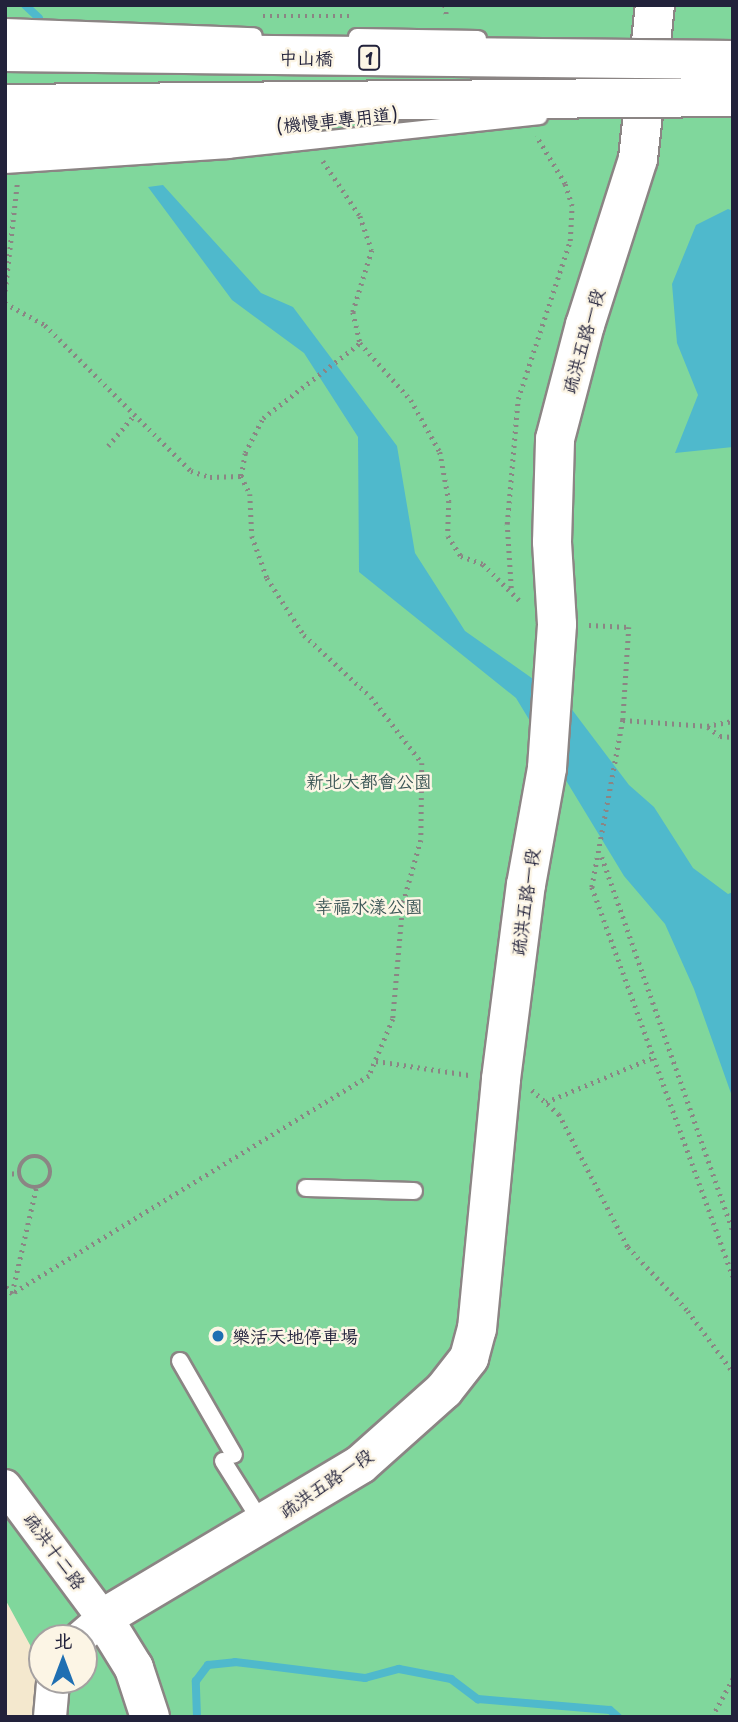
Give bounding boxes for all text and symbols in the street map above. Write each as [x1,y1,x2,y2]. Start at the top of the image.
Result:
road number: 1 [357,46,381,71]
street label: 中山橋 [279,47,333,69]
street label: (機慢車專用道) [275,103,399,137]
street label: 疏洪五路一段 [558,286,608,396]
park label: 新北大都會公園 [306,770,432,792]
street label: 疏洪五路一段 [507,847,543,957]
park label: 幸福水漾公園 [315,895,423,917]
place label: 樂活天地停車場 [232,1325,358,1347]
marker: 樂活天地停車場 [210,1328,226,1344]
street label: 疏洪五路一段 [275,1444,377,1522]
street label: 疏洪十二路 [20,1508,90,1594]
north arrow [28,1624,98,1694]
text: 北 [53,1626,73,1654]

